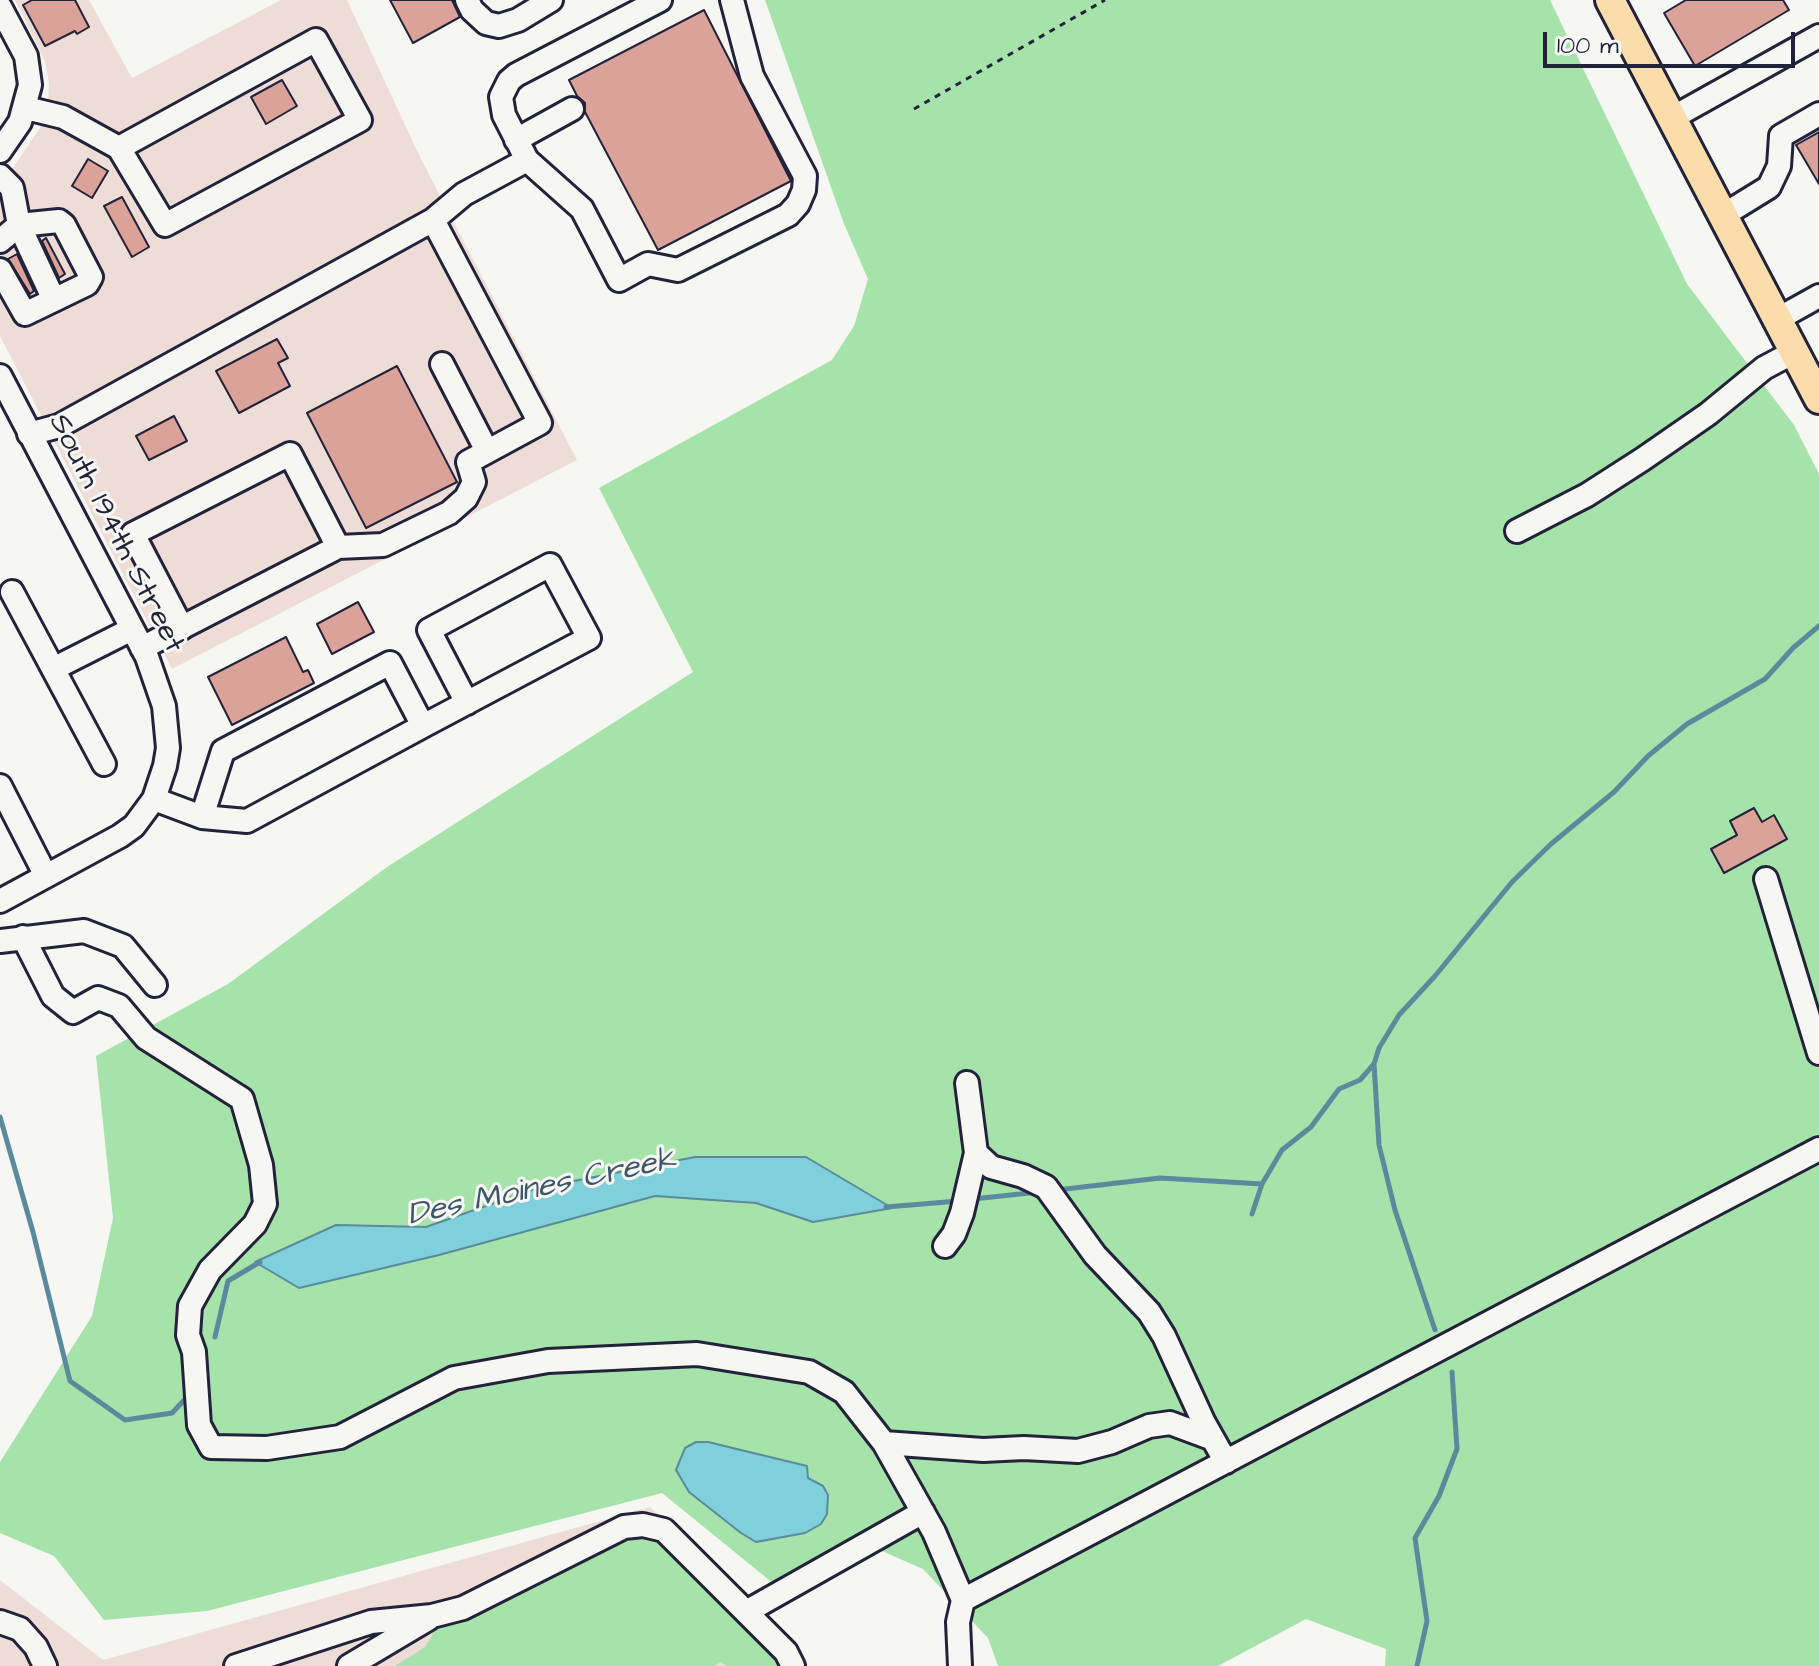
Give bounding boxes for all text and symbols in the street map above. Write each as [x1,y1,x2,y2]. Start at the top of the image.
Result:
scale bar [1547,16,1799,66]
text: 100 m [1557,29,1619,63]
street label: South 194th Street [39,409,191,659]
water label: Des Moines Creek [404,1142,680,1236]

